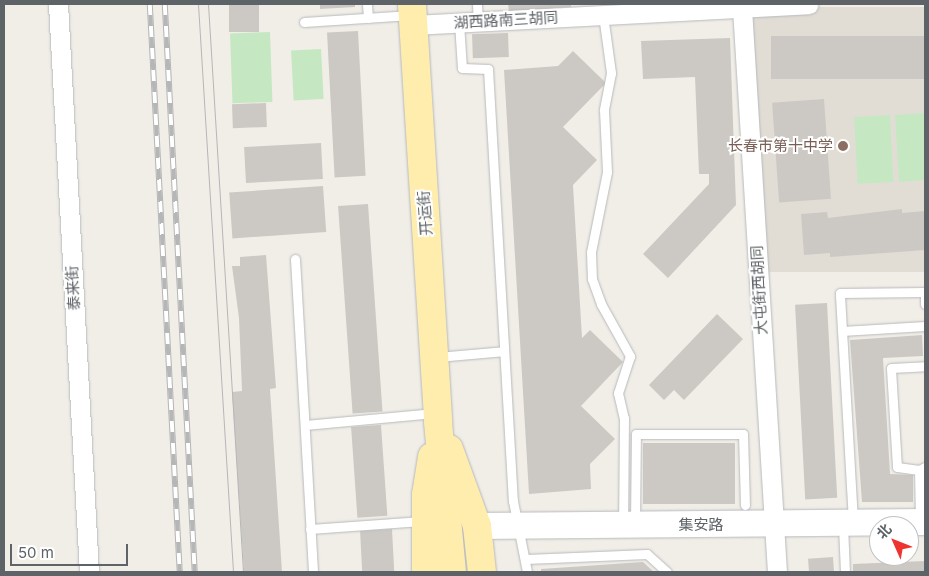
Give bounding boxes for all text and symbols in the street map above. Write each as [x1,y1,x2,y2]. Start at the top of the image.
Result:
street label: 湖西路南三胡同 [453,8,559,32]
place label: 长春市第十中学 [728,137,833,155]
marker: 长春市第十中学 [837,140,849,152]
street label: 开运街 [414,190,436,236]
street label: 大屯街西胡同 [748,245,770,335]
street label: 泰来街 [63,265,83,311]
street label: 集安路 [679,516,723,534]
north arrow [869,516,919,566]
text: 北 [873,520,895,542]
scale bar [12,534,130,566]
text: 50 m [18,543,54,562]

